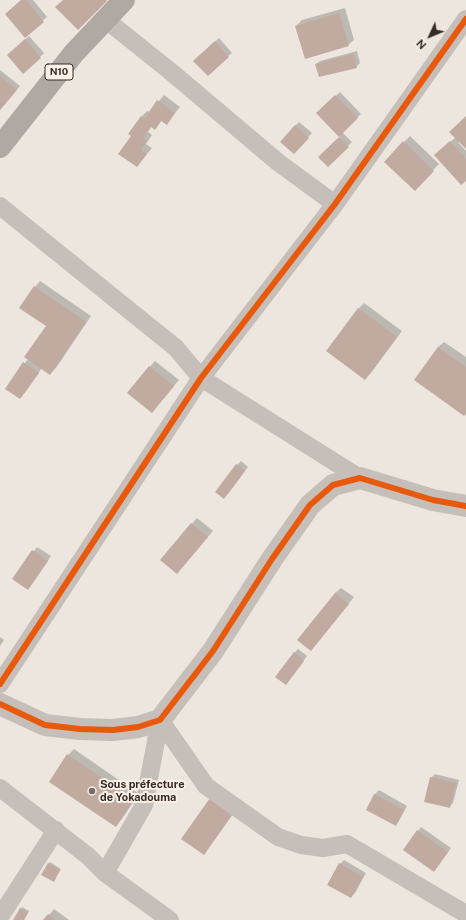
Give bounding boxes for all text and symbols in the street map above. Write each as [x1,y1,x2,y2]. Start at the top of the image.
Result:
north arrow [410,16,450,56]
text: N [414,37,429,52]
road number: N10 [45,64,73,80]
place label: Sous préfecture de Yokadouma [100,778,185,804]
marker: Sous préfecture de Yokadouma [87,786,97,796]

